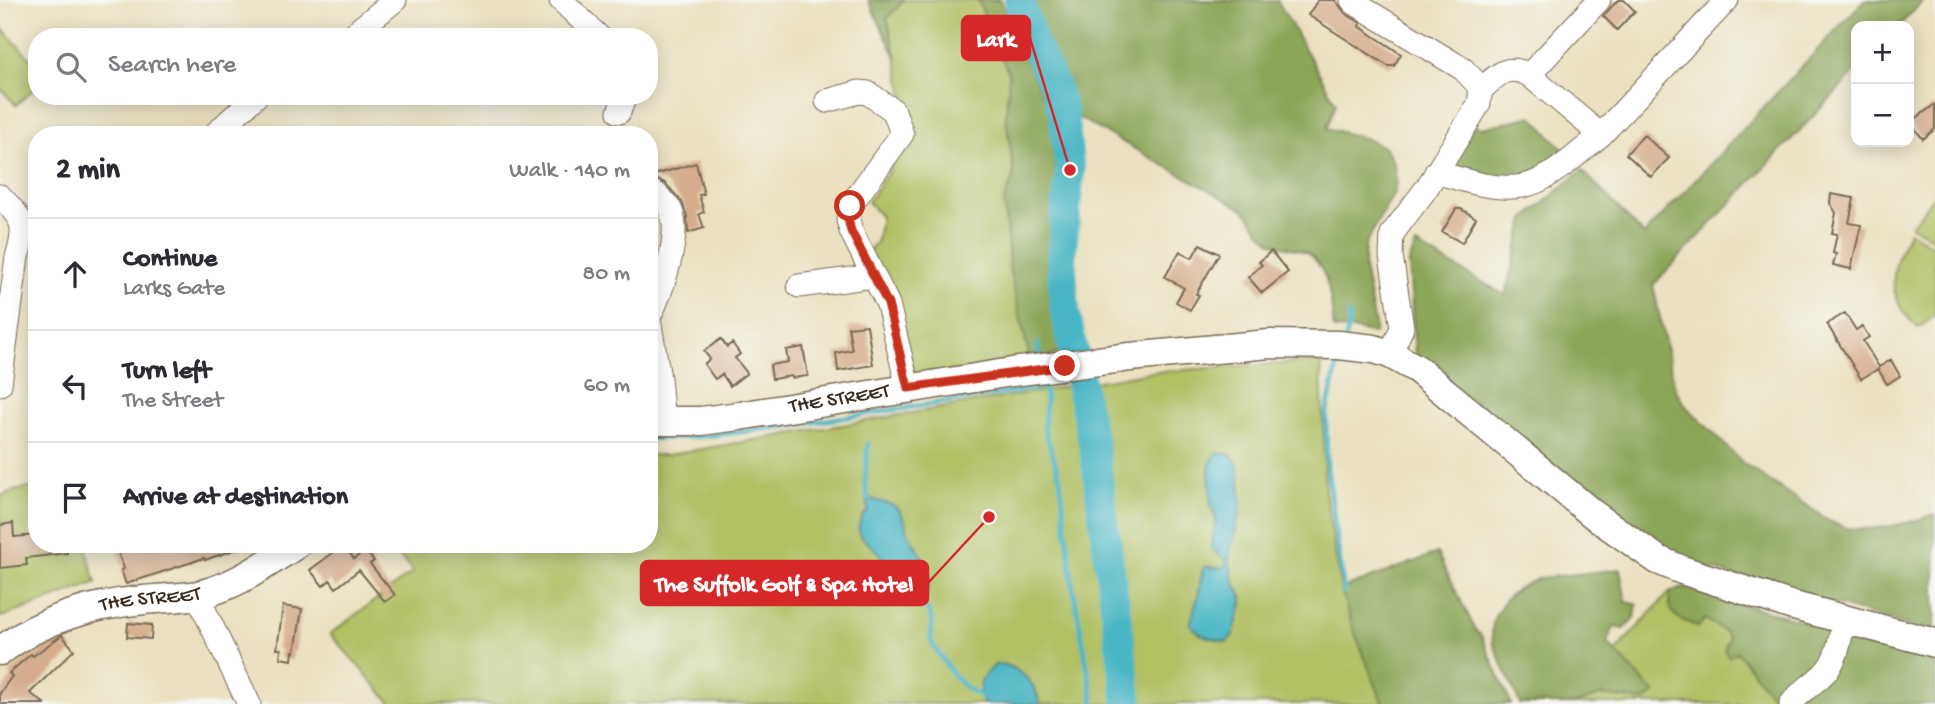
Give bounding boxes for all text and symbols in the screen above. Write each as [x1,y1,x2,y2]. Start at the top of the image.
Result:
callout: Lark [962,16,1030,60]
map controls [1851,21,1914,147]
button: + [1851,21,1914,84]
search box [28,28,658,105]
text: Lark [976,28,1019,55]
icon: search [52,48,90,86]
text: Search here [108,51,236,82]
button: − [1851,84,1914,147]
text: 2 min [56,154,120,189]
text: Walk · 140 m [509,158,630,185]
route start [834,190,865,221]
text: Continue [123,245,217,276]
icon: ahead [56,255,94,293]
text: 80 m [583,261,630,288]
text: Larks Gate [123,276,225,303]
route end [1049,350,1080,381]
text: Turn left [123,357,211,388]
icon: left [56,367,94,405]
text: 60 m [584,373,630,400]
street label: THE STREET [786,379,892,420]
text: The Street [123,388,223,415]
icon: arrive [56,479,94,517]
text: Arrive at destination [123,483,348,514]
callout: The Suffolk Golf & Spa Hotel [641,561,928,605]
text: The Suffolk Golf & Spa Hotel [653,573,913,600]
street label: THE STREET [97,582,203,619]

